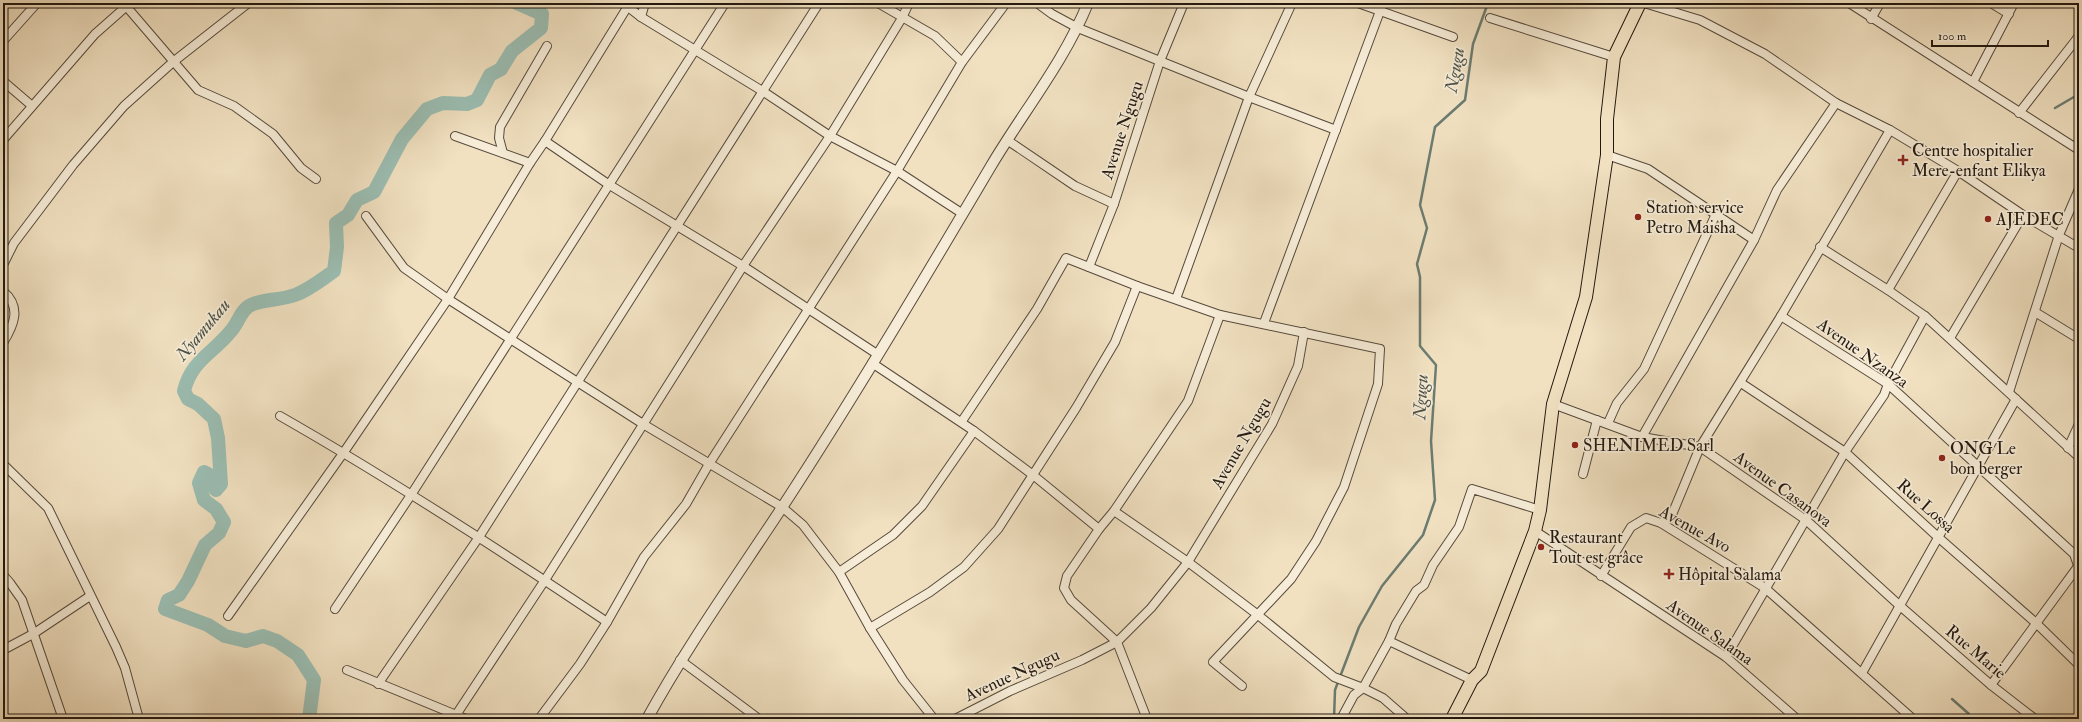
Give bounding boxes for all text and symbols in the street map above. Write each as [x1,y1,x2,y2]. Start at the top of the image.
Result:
scale bar [1932,22,2048,48]
text: 100 m [1938,29,1967,44]
water label: Ngugu [1440,45,1470,95]
street label: Avenue Ngugu [1096,78,1148,183]
place label: Centre hospitalier Mere-enfant Elikya [1912,140,2047,182]
marker: Centre hospitalier Mere-enfant Elikya [1897,154,1909,166]
place label: Station service Petro Maisha [1646,197,1744,238]
place label: AJEDEC [1995,209,2064,231]
marker: Station service Petro Maisha [1633,212,1643,222]
marker: AJEDEC [1983,214,1993,224]
water label: Nyamukau [170,294,236,366]
street label: Avenue Nzanza [1812,313,1914,393]
water label: Ngugu [1408,373,1434,421]
street label: Avenue Ngugu [1206,393,1276,493]
place label: SHENIMED Sarl [1583,435,1715,456]
place label: ONG Le bon berger [1950,438,2023,479]
marker: SHENIMED Sarl [1570,440,1580,450]
street label: Avenue Casanova [1729,446,1837,532]
marker: ONG Le bon berger [1937,453,1947,463]
street label: Rue Lossa [1893,475,1960,538]
street label: Avenue Avo [1655,500,1734,557]
place label: Restaurant Tout est grâce [1549,527,1643,568]
marker: Restaurant Tout est grâce [1536,542,1546,552]
place label: Hôpital Salama [1678,564,1782,586]
marker: Hôpital Salama [1663,568,1675,580]
street label: Avenue Salama [1662,594,1758,670]
street label: Rue Marie [1941,621,2011,683]
street label: Avenue Ngugu [960,644,1063,707]

